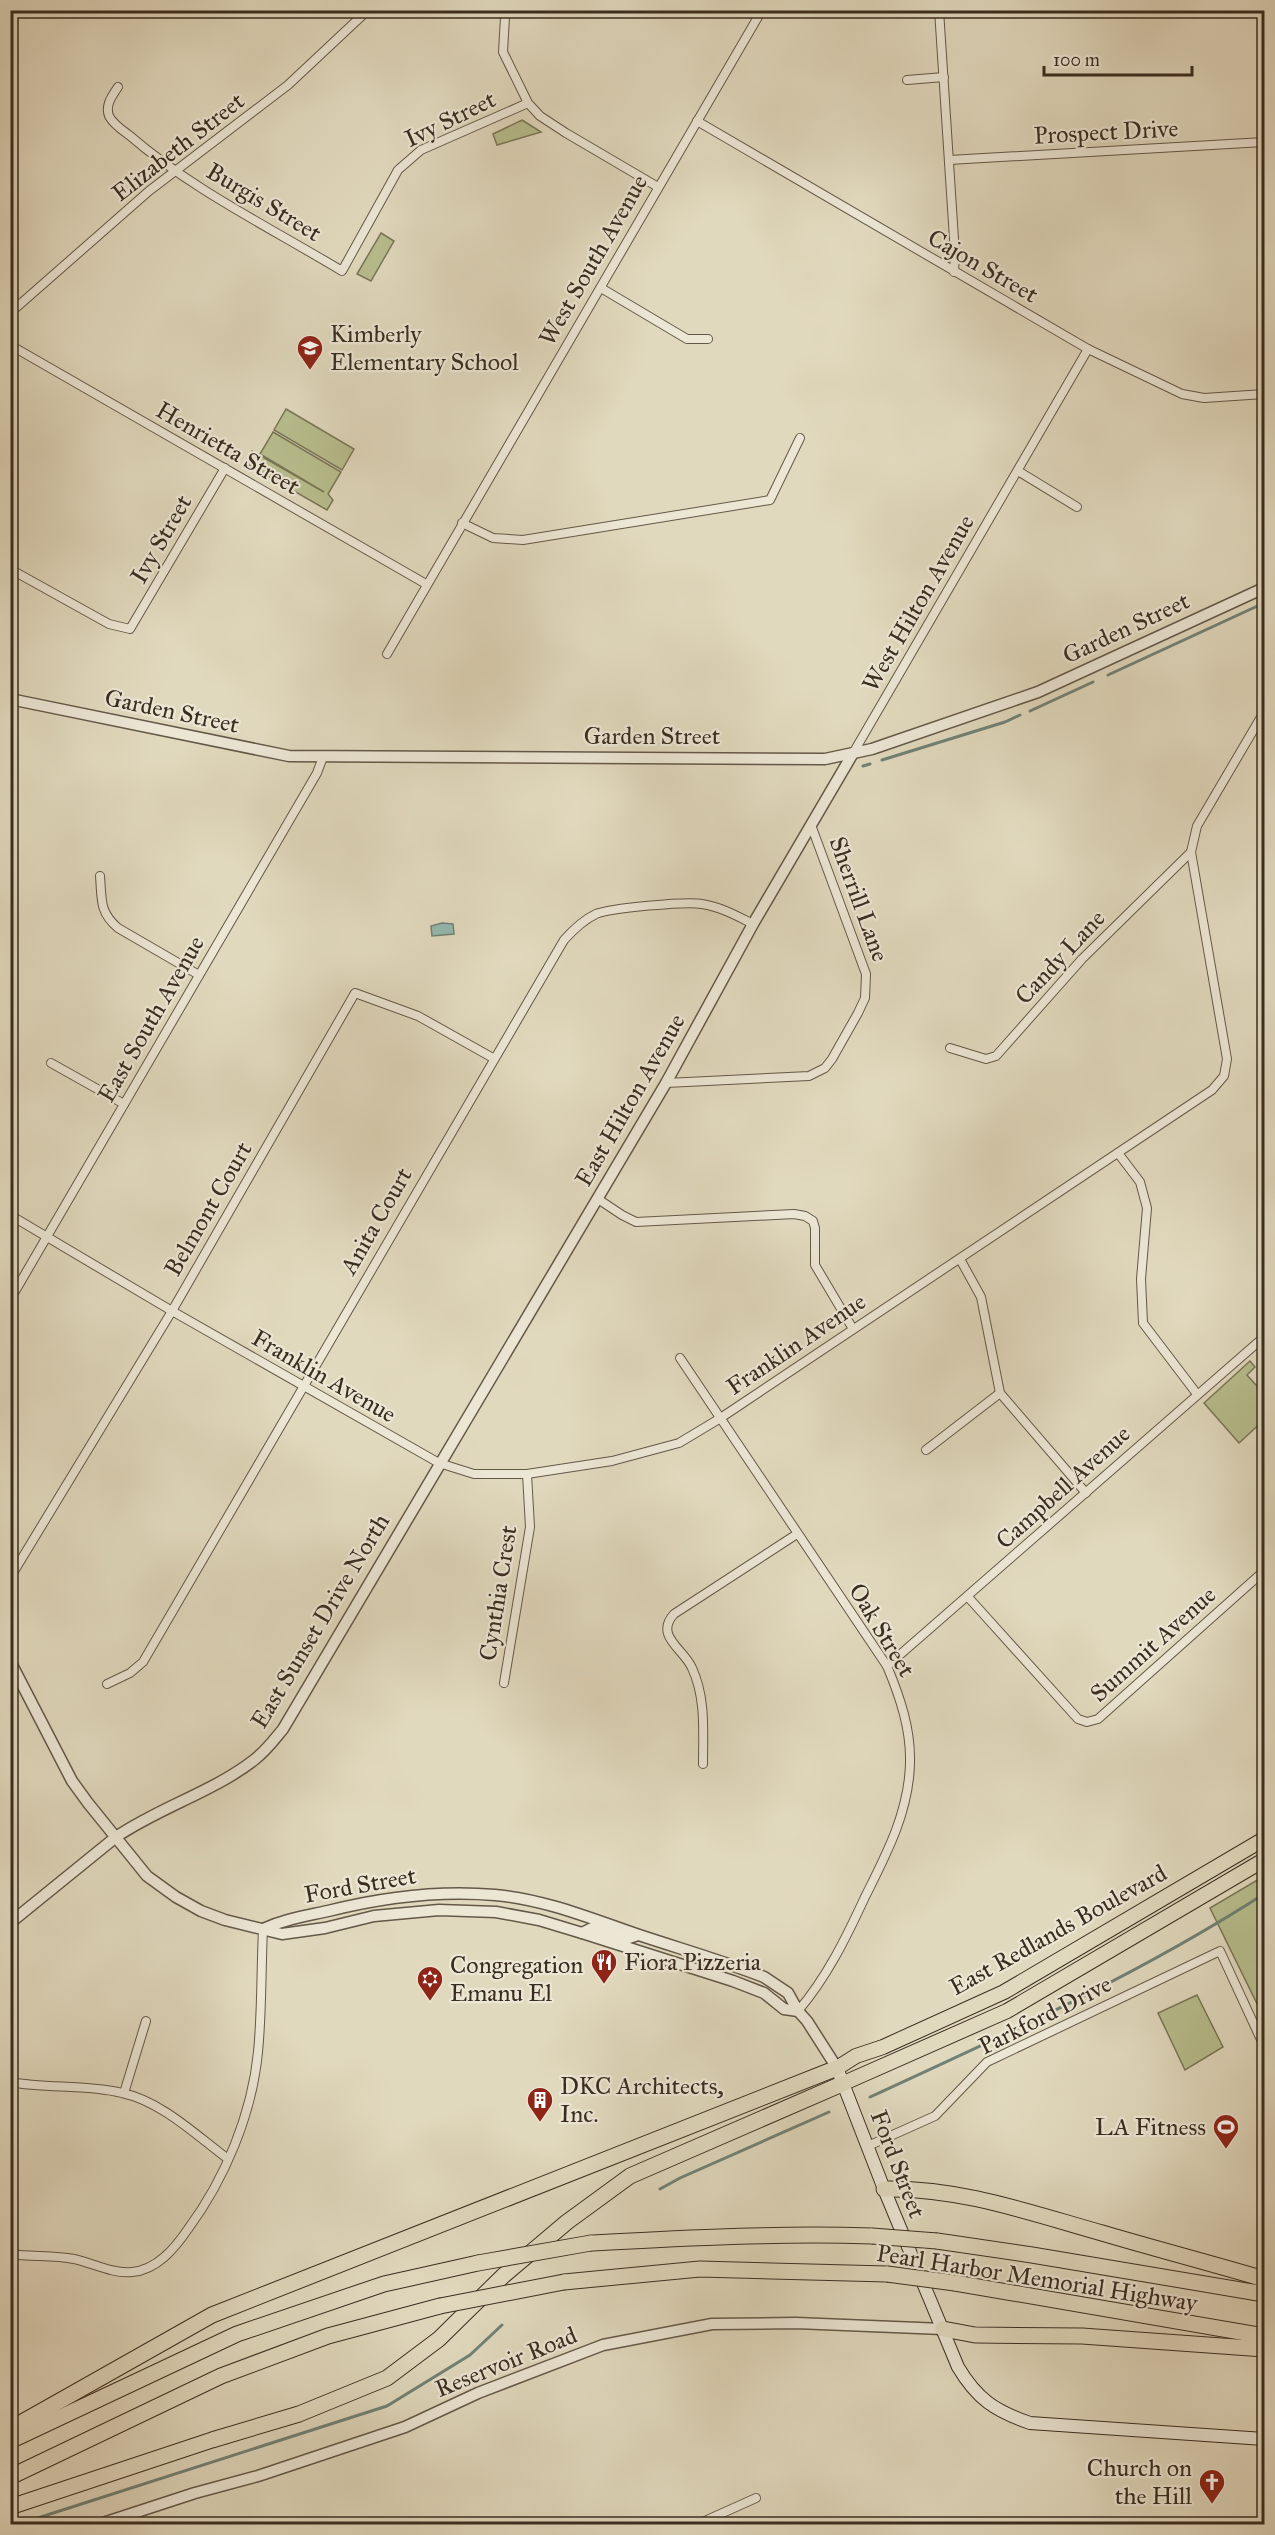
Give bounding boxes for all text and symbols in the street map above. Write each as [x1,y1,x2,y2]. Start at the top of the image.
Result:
scale bar [1044,39,1192,77]
text: 100 m [1053,49,1100,71]
street label: Ivy Street [400,84,501,154]
street label: Elizabeth Street [106,86,251,208]
street label: Prospect Drive [1033,113,1179,151]
street label: Burgis Street [201,156,327,248]
street label: West South Avenue [532,169,654,351]
street label: Cajon Street [922,222,1044,310]
place label: Kimberly Elementary School [330,319,519,377]
school or university icon: Kimberly Elementary School [295,333,325,371]
street label: Henrietta Street [151,395,306,501]
street label: Ivy Street [124,489,199,589]
street label: West Hilton Avenue [855,509,981,697]
street label: Garden Street [1058,585,1195,670]
street label: Garden Street [102,682,242,740]
street label: Garden Street [584,721,721,751]
street label: Sherrill Lane [823,832,895,966]
street label: Candy Lane [1009,903,1111,1011]
street label: East South Avenue [91,930,211,1108]
street label: East Hilton Avenue [568,1008,692,1192]
street label: Belmont Court [157,1136,259,1282]
street label: Anita Court [333,1162,419,1281]
street label: Franklin Avenue [721,1286,871,1402]
street label: Franklin Avenue [246,1323,402,1429]
street label: Campbell Avenue [990,1419,1136,1555]
street label: East Sunset Drive North [244,1508,396,1734]
street label: Cynthia Crest [472,1523,524,1663]
street label: Oak Street [842,1578,922,1683]
street label: Summit Avenue [1084,1580,1222,1708]
street label: East Redlands Boulevard [944,1858,1172,2002]
street label: Ford Street [302,1860,419,1910]
restaurant icon: Fiora Pizzeria [589,1947,619,1985]
place label: Fiora Pizzeria [624,1947,762,1977]
place label: Congregation Emanu El [450,1950,583,2008]
synagogue icon: Congregation Emanu El [415,1964,445,2002]
street label: Parkford Drive [974,1969,1116,2061]
place label: DKC Architects, Inc. [560,2071,724,2129]
building icon: DKC Architects, Inc. [525,2085,555,2123]
street label: Ford Street [864,2106,932,2223]
place label: LA Fitness [1095,2112,1206,2142]
sports icon: LA Fitness [1211,2112,1241,2150]
street label: Pearl Harbor Memorial Highway [875,2238,1200,2318]
street label: Reservoir Road [431,2320,581,2404]
place label: Church on the Hill [1087,2453,1193,2511]
church icon: Church on the Hill [1197,2467,1227,2505]

